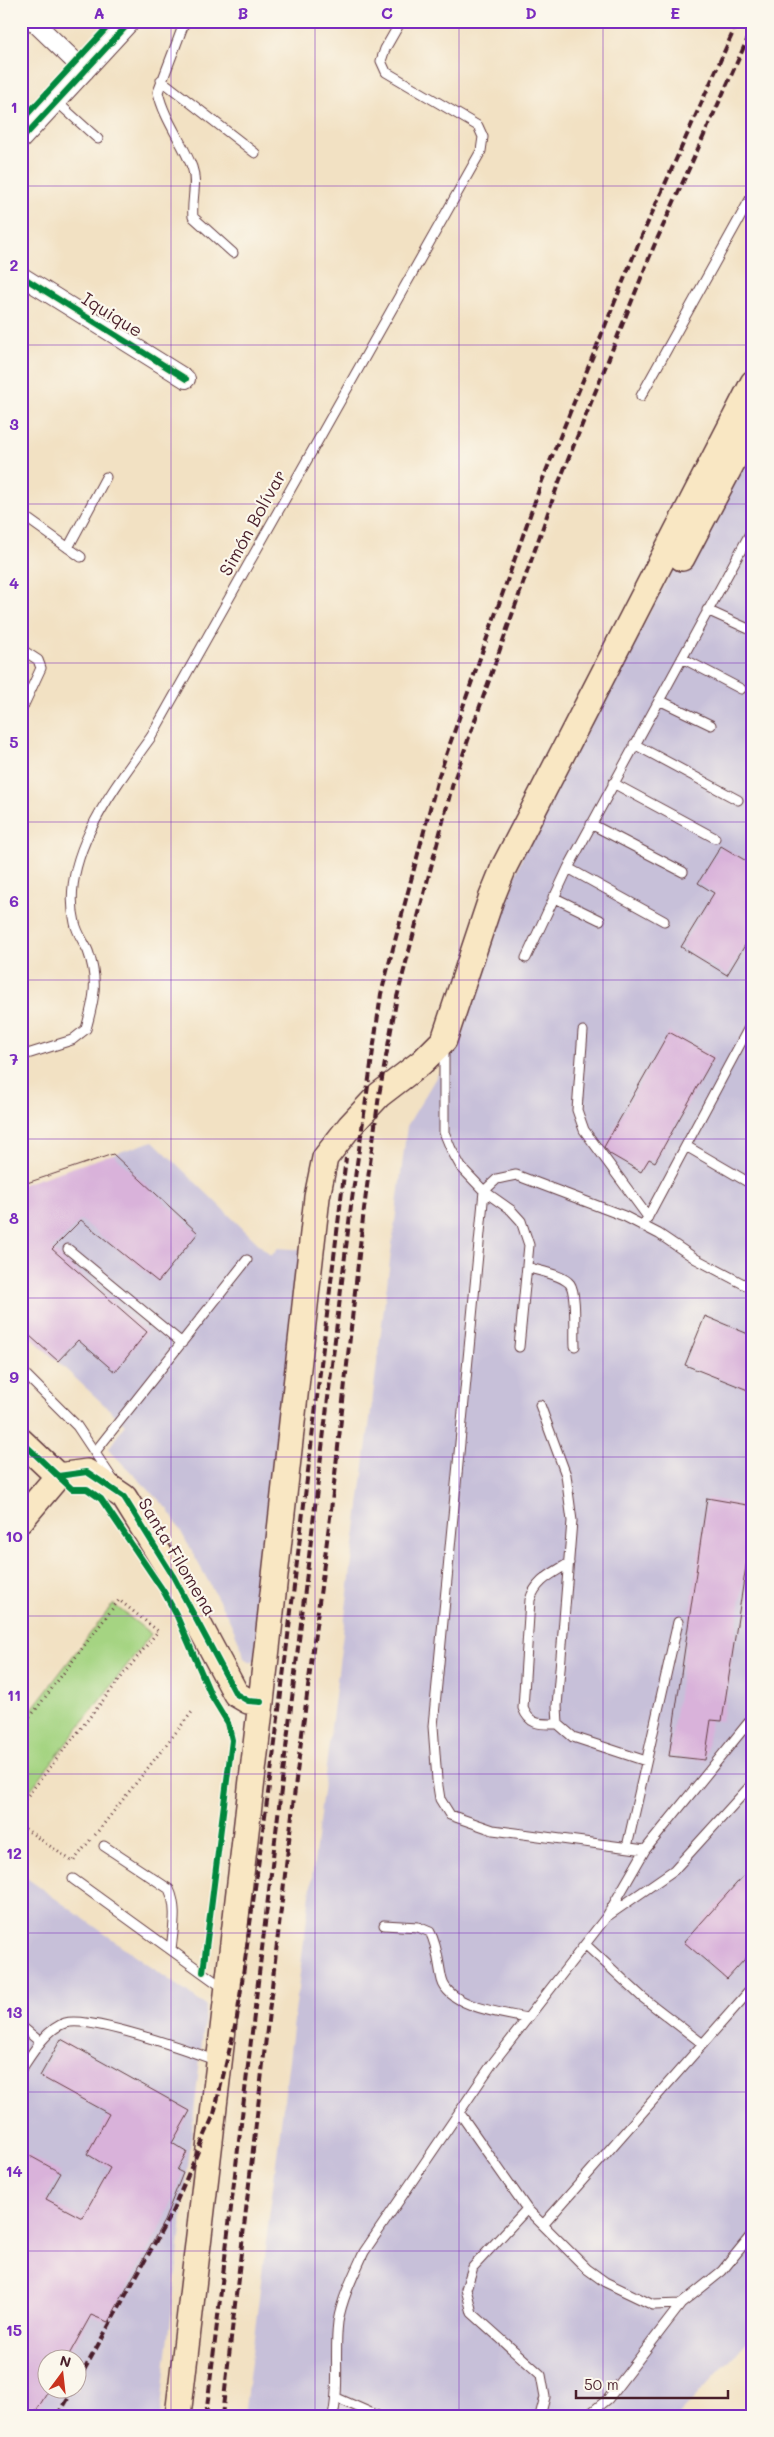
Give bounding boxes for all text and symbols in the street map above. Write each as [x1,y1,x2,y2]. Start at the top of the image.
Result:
text: A [93,2,105,23]
text: B [238,2,248,23]
text: C [381,2,393,23]
text: D [525,2,537,23]
text: E [670,2,680,23]
text: 1 [10,96,18,117]
text: 2 [10,254,19,275]
street label: Iquique [78,286,147,342]
text: 3 [9,413,19,434]
street label: Simón Bolívar [213,465,291,580]
text: 4 [9,572,19,593]
text: 5 [9,731,19,752]
text: 6 [9,890,19,911]
text: 7 [10,1048,19,1069]
text: 8 [9,1207,19,1228]
text: 9 [9,1366,19,1387]
street label: Santa Filomena [133,1493,223,1620]
text: 10 [5,1525,23,1546]
text: 11 [7,1684,21,1705]
text: 12 [6,1842,22,1863]
text: 13 [6,2001,23,2022]
text: 14 [5,2160,23,2181]
text: 15 [6,2319,22,2340]
north arrow [38,2350,88,2400]
text: N [58,2350,73,2372]
scale bar [576,2367,729,2399]
text: 50 m [584,2374,619,2394]

